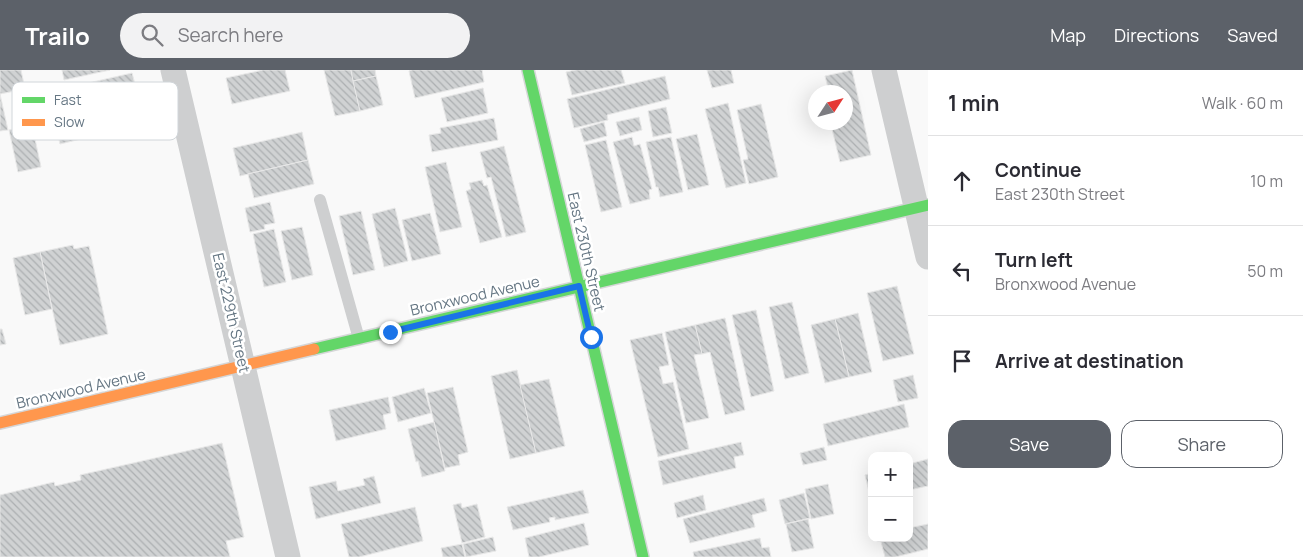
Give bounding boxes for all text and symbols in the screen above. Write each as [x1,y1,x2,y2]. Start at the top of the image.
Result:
search box [120,13,470,58]
text: Trailo [25,19,90,52]
icon: search [138,21,166,49]
text: Search here [178,22,283,48]
text: Map [1050,23,1086,47]
text: Directions [1114,23,1199,47]
text: Saved [1227,23,1278,47]
legend [12,82,178,140]
north arrow [808,85,853,130]
text: 1 min [948,89,999,117]
text: Fast [54,90,82,109]
text: Walk · 60 m [1202,92,1283,114]
text: Slow [54,112,85,131]
text: Continue [995,157,1081,183]
icon: ahead [948,167,976,195]
text: 10 m [1250,170,1283,192]
text: East 230th Street [995,183,1125,205]
street label: East 230th Street [563,190,610,314]
text: Turn left [995,247,1073,273]
street label: East 229th Street [208,251,255,375]
icon: left [948,257,976,285]
text: 50 m [1247,260,1283,282]
street label: Bronxwood Avenue [408,270,542,321]
text: Bronxwood Avenue [995,273,1136,295]
route end [379,321,402,344]
route start [580,326,603,349]
icon: arrive [948,347,976,375]
text: Arrive at destination [995,348,1184,374]
street label: Bronxwood Avenue [14,363,148,414]
button: Save [948,420,1111,468]
button: Share [1121,420,1283,468]
map controls [868,452,913,542]
button: + [868,452,913,497]
button: − [868,497,913,542]

